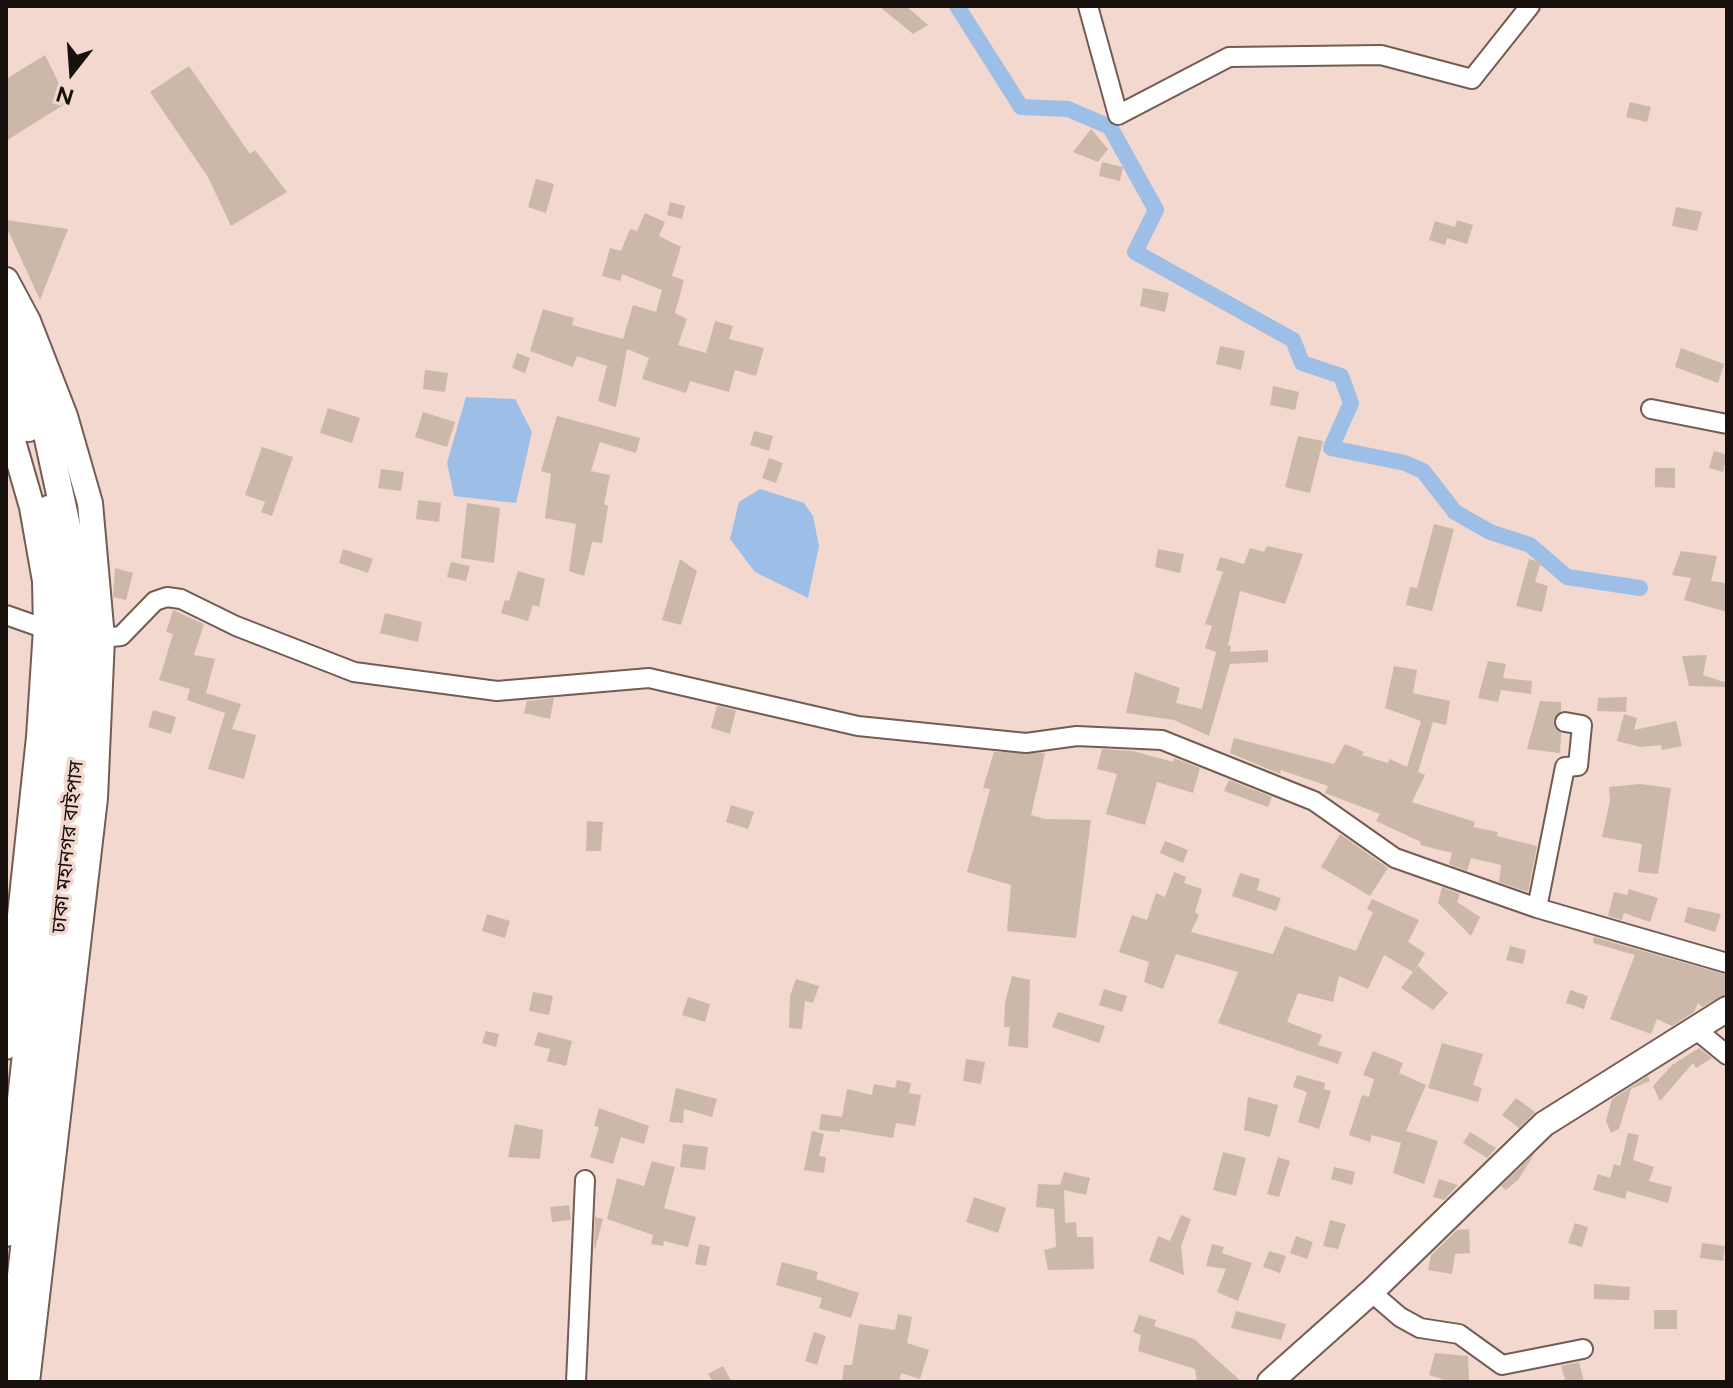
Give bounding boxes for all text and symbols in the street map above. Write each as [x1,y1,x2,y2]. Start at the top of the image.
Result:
north arrow [32,32,112,112]
text: N [53,80,77,111]
street label: ঢাকা মহানগর বাইপাস [47,760,89,934]

